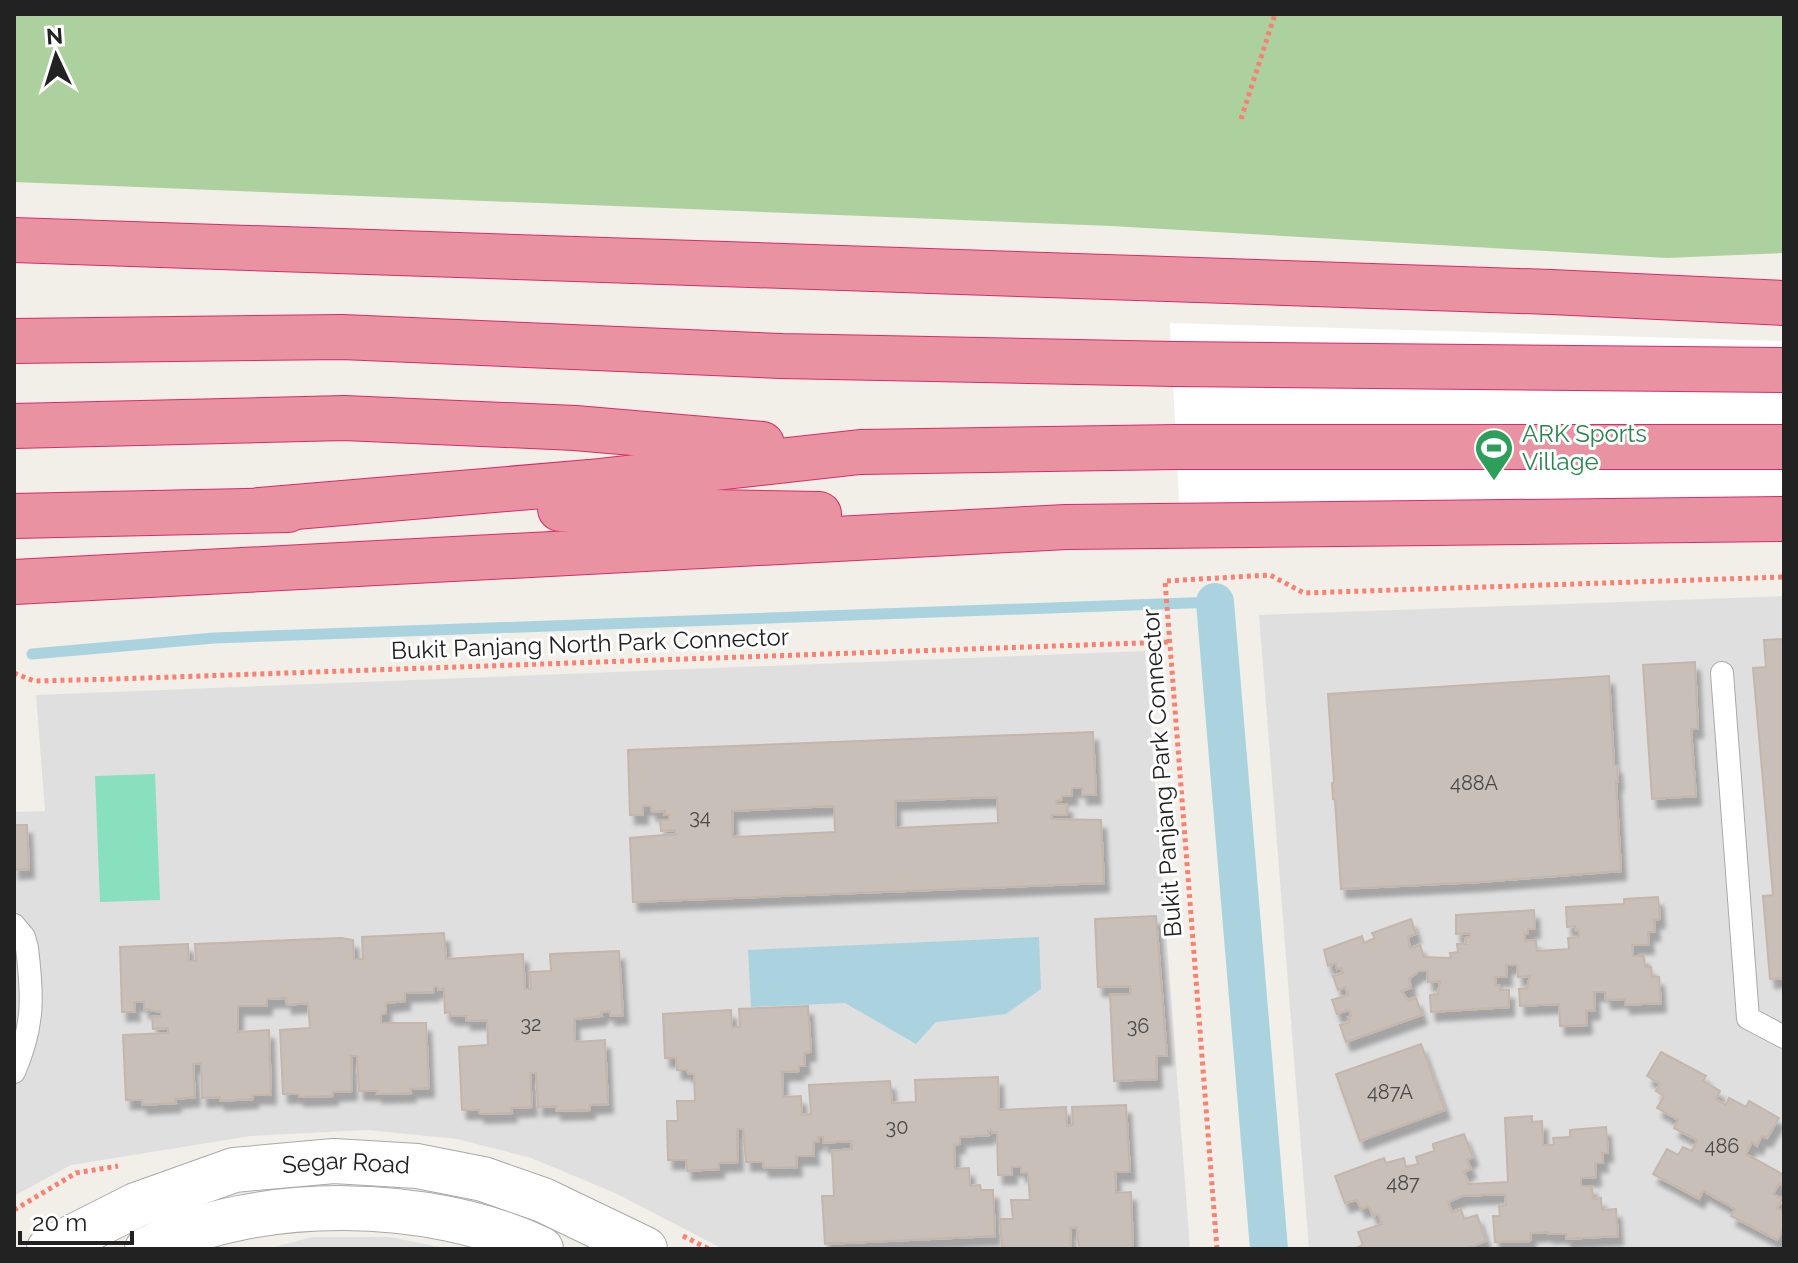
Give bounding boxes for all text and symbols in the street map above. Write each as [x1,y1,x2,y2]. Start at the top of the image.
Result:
north arrow [16,16,96,96]
text: N [45,22,64,50]
place label: ARK Sports Village [1522,419,1647,476]
sports icon: ARK Sports Village [1473,427,1515,482]
street label: Bukit Panjang Park Connector [1136,607,1187,938]
street label: Bukit Panjang North Park Connector [390,622,790,665]
house number: 488A [1450,771,1498,795]
house number: 34 [689,805,711,829]
house number: 32 [520,1012,542,1036]
house number: 36 [1127,1014,1149,1038]
house number: 487A [1367,1080,1414,1104]
house number: 30 [886,1115,908,1139]
house number: 486 [1705,1134,1739,1158]
street label: Segar Road [281,1146,411,1180]
house number: 487 [1386,1171,1420,1195]
scale bar [20,1195,132,1245]
text: 20 m [32,1208,87,1237]

